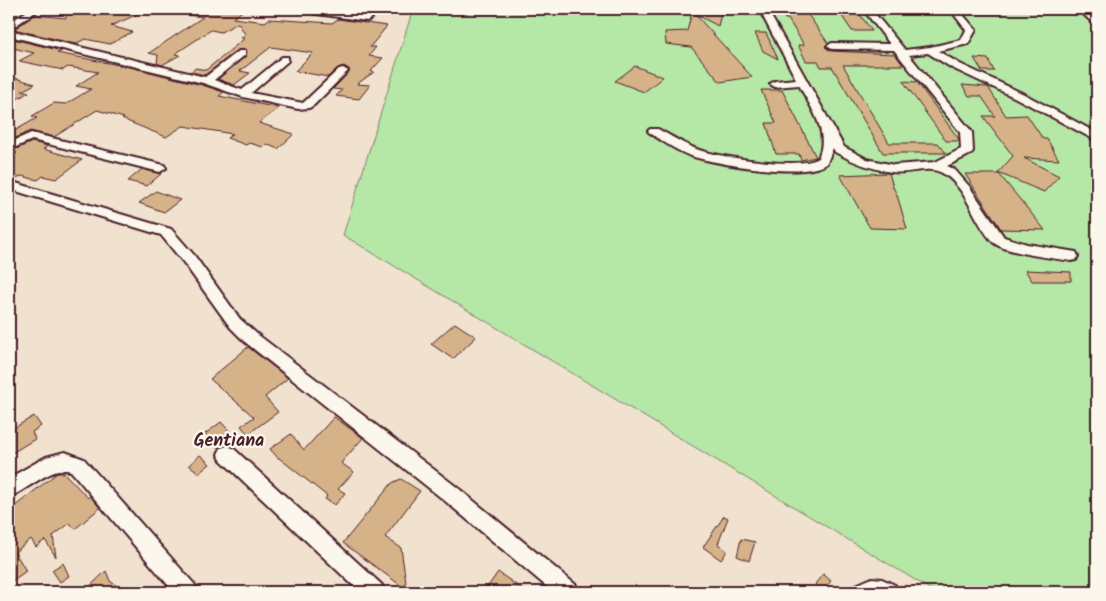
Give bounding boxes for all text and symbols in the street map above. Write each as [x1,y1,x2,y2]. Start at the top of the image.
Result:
district label: Gentiana [194,427,264,456]

